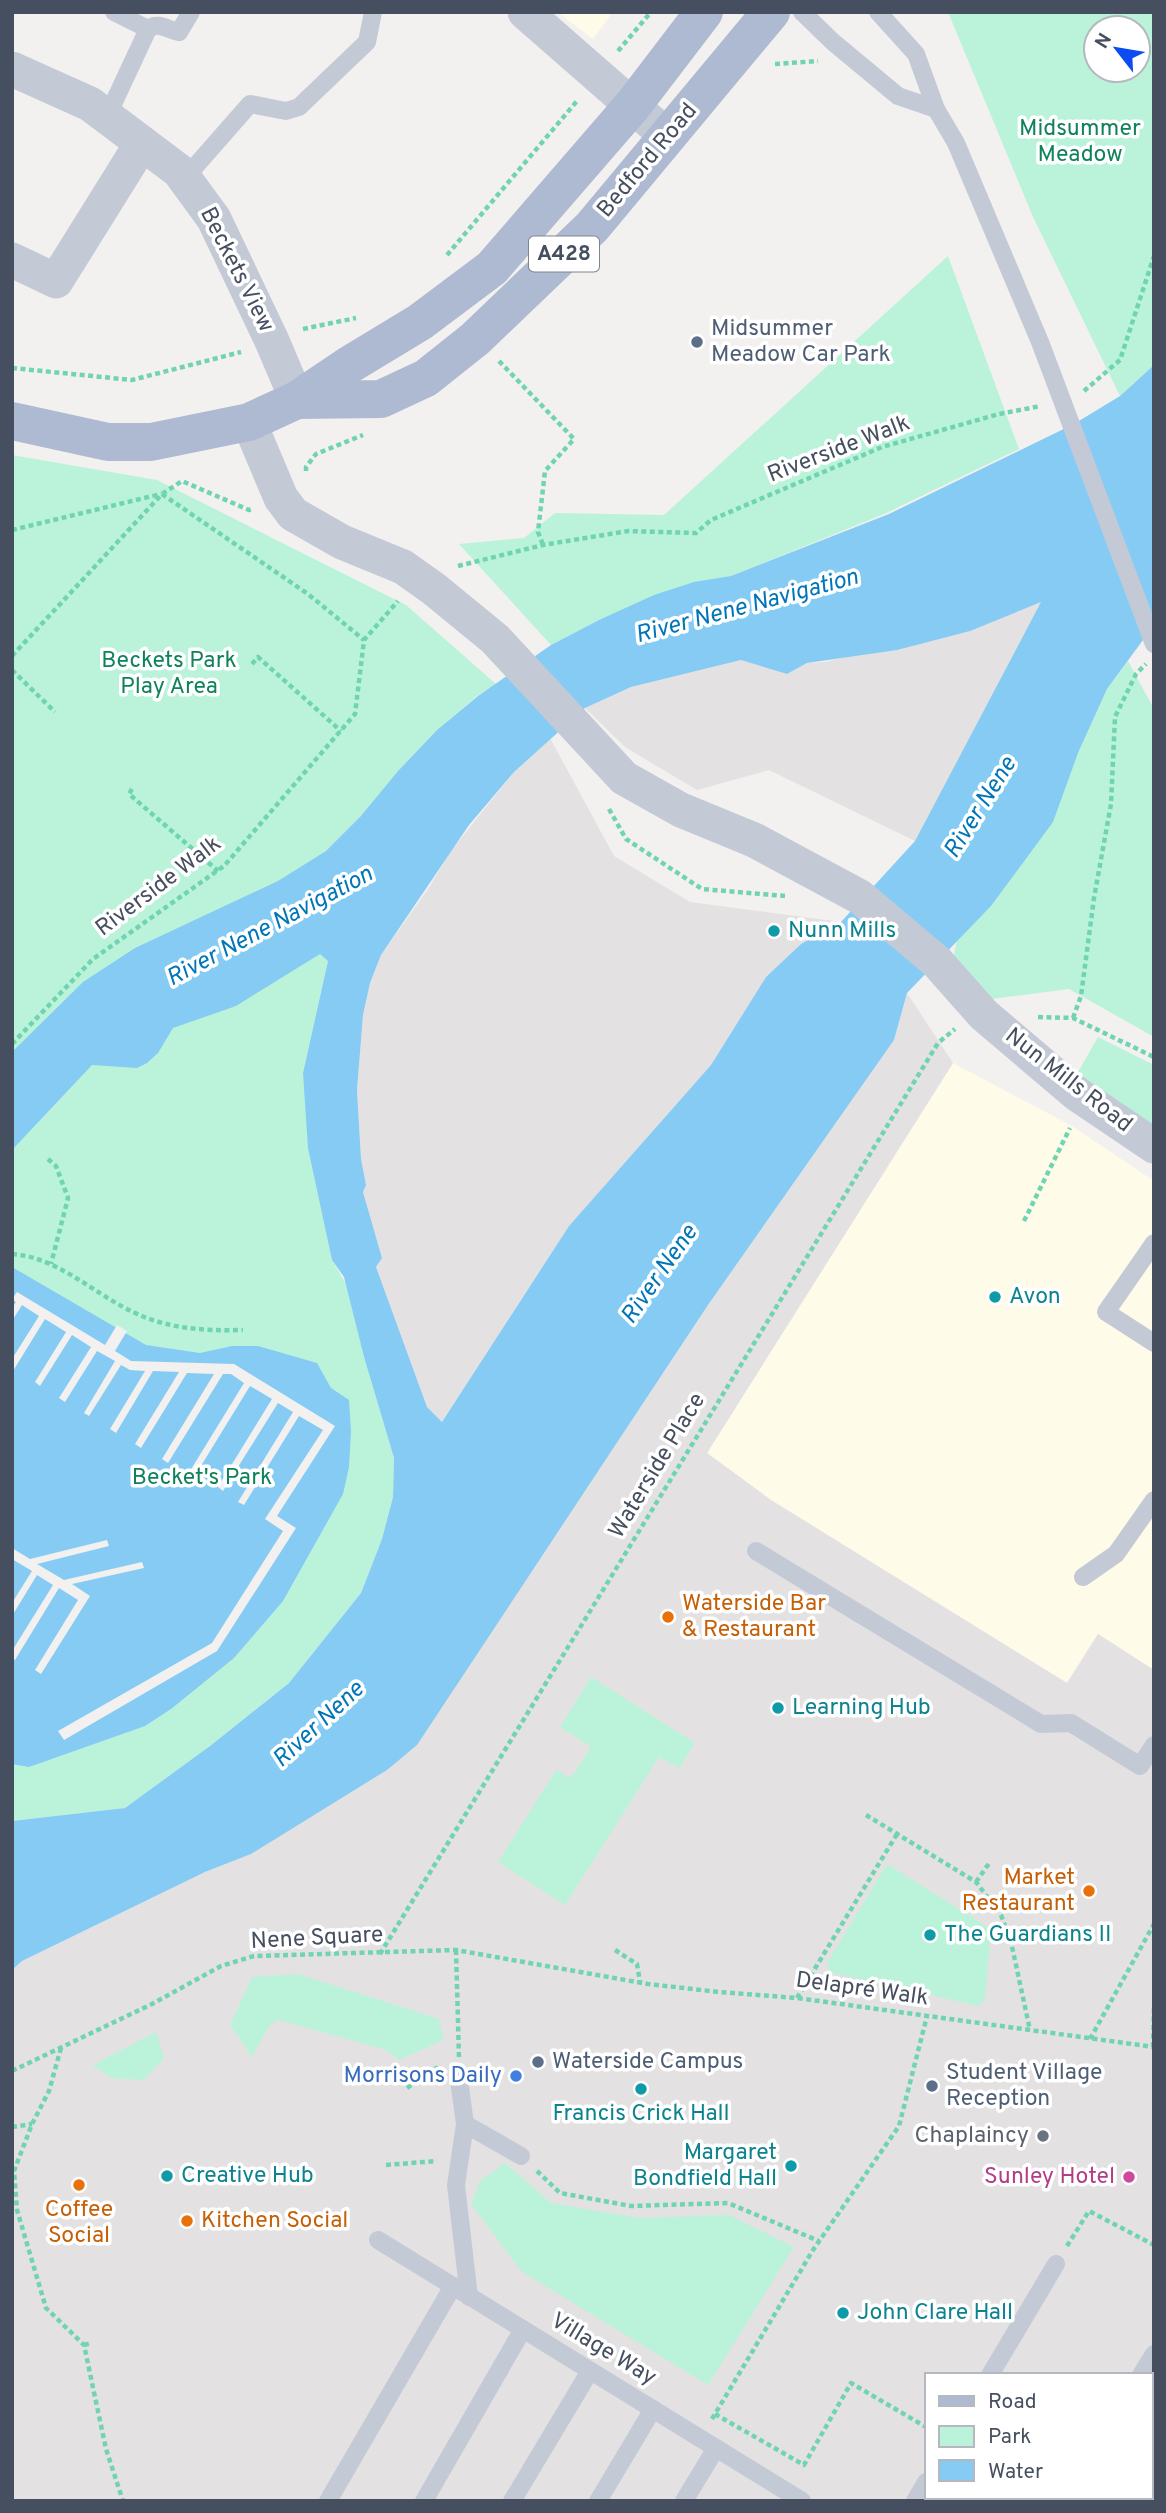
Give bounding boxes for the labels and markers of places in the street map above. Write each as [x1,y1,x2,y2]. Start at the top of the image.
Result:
place label: Midsummer Meadow Car Park [711,315,891,370]
marker: Midsummer Meadow Car Park [689,334,705,350]
place label: Nunn Mills [788,917,896,946]
marker: Nunn Mills [766,923,782,939]
place label: Avon [1009,1283,1061,1312]
marker: Avon [987,1289,1003,1305]
place label: Waterside Bar & Restaurant [682,1590,826,1645]
marker: Waterside Bar & Restaurant [660,1609,676,1625]
place label: Learning Hub [792,1694,931,1723]
marker: Learning Hub [770,1700,786,1716]
place label: Market Restaurant [962,1864,1075,1919]
marker: Market Restaurant [1081,1883,1097,1899]
place label: The Guardians II [944,1921,1111,1950]
marker: The Guardians II [922,1927,938,1943]
place label: Waterside Campus [552,2048,743,2077]
marker: Waterside Campus [530,2054,546,2070]
place label: Student Village Reception [946,2059,1102,2114]
place label: Morrisons Daily [343,2062,502,2091]
marker: Morrisons Daily [508,2068,524,2084]
marker: Student Village Reception [924,2078,940,2094]
marker: Francis Crick Hall [633,2081,649,2097]
place label: Francis Crick Hall [552,2100,730,2129]
place label: Chaplaincy [915,2122,1029,2151]
marker: Chaplaincy [1035,2128,1051,2144]
place label: Margaret Bondfield Hall [633,2139,777,2194]
marker: Margaret Bondfield Hall [783,2158,799,2174]
place label: Creative Hub [181,2162,314,2191]
place label: Sunley Hotel [984,2163,1115,2192]
marker: Creative Hub [159,2168,175,2184]
marker: Sunley Hotel [1121,2169,1137,2185]
marker: Coffee Social [71,2177,87,2193]
place label: Coffee Social [45,2196,113,2251]
place label: Kitchen Social [201,2207,348,2236]
marker: Kitchen Social [179,2213,195,2229]
place label: John Clare Hall [857,2299,1013,2328]
marker: John Clare Hall [835,2305,851,2321]

